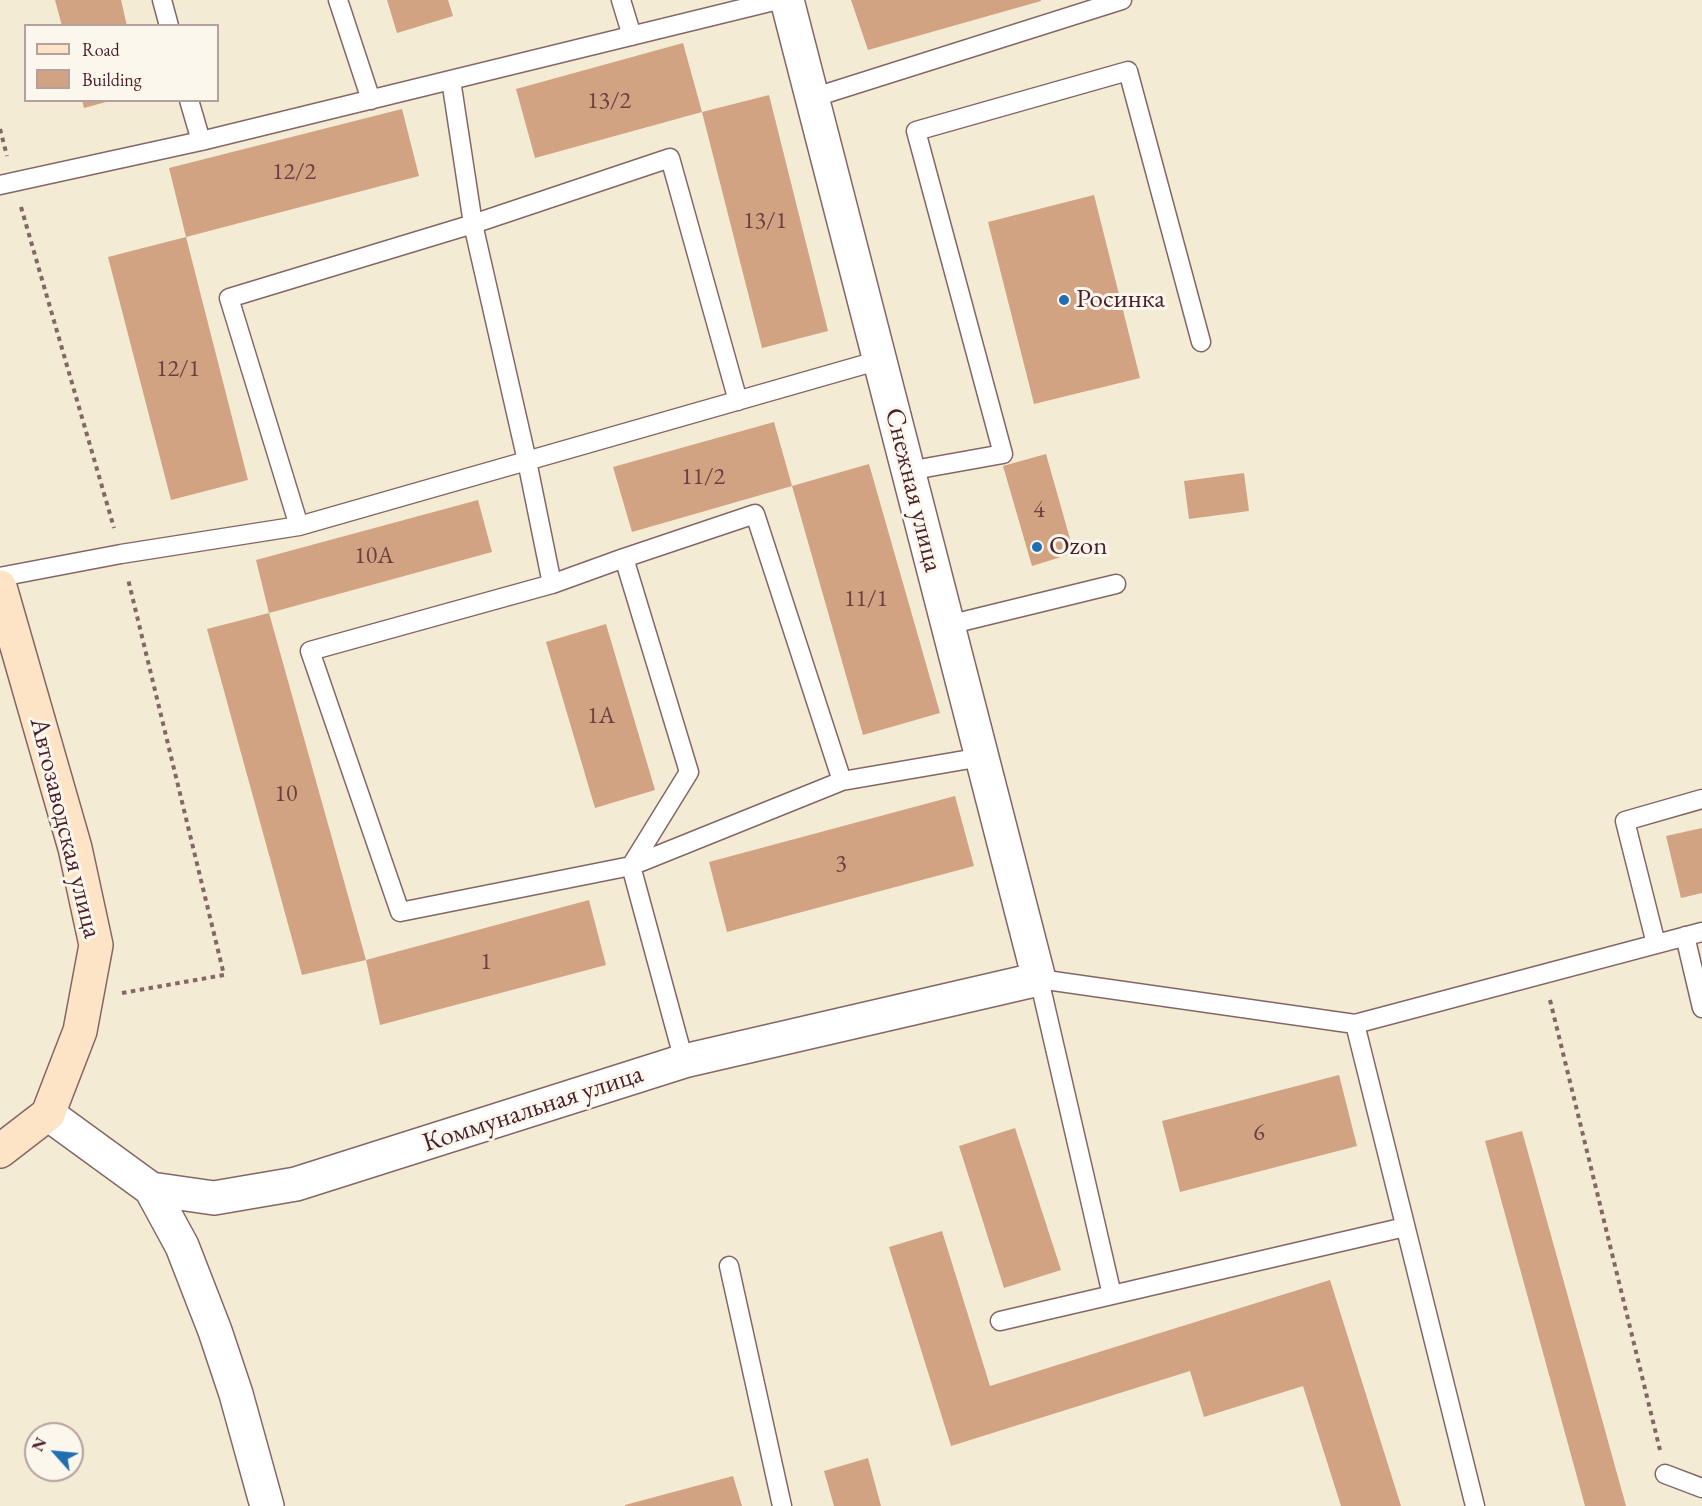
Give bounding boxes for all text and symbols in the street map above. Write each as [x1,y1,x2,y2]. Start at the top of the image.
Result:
legend [24,24,219,102]
text: Road [82,38,120,61]
text: Building [82,68,142,91]
house number: 13/2 [587,87,631,115]
house number: 12/2 [272,158,316,186]
house number: 13/1 [743,207,787,235]
place label: Росинка [1076,284,1165,316]
marker: Росинка [1057,293,1071,307]
house number: 12/1 [156,355,200,383]
street label: Снежная улица [877,405,949,575]
house number: 11/2 [681,463,725,491]
house number: 4 [1033,496,1045,524]
place label: Ozon [1049,531,1107,563]
marker: Ozon [1030,540,1044,554]
house number: 10А [354,542,394,570]
house number: 11/1 [844,585,888,613]
house number: 1А [587,702,615,730]
street label: Автозаводская улица [22,714,108,942]
house number: 10 [274,780,298,808]
house number: 3 [835,850,847,878]
house number: 1 [480,948,492,976]
street label: Коммунальная улица [419,1058,647,1160]
house number: 6 [1253,1119,1265,1147]
north arrow [24,1422,84,1482]
text: N [27,1434,52,1455]

